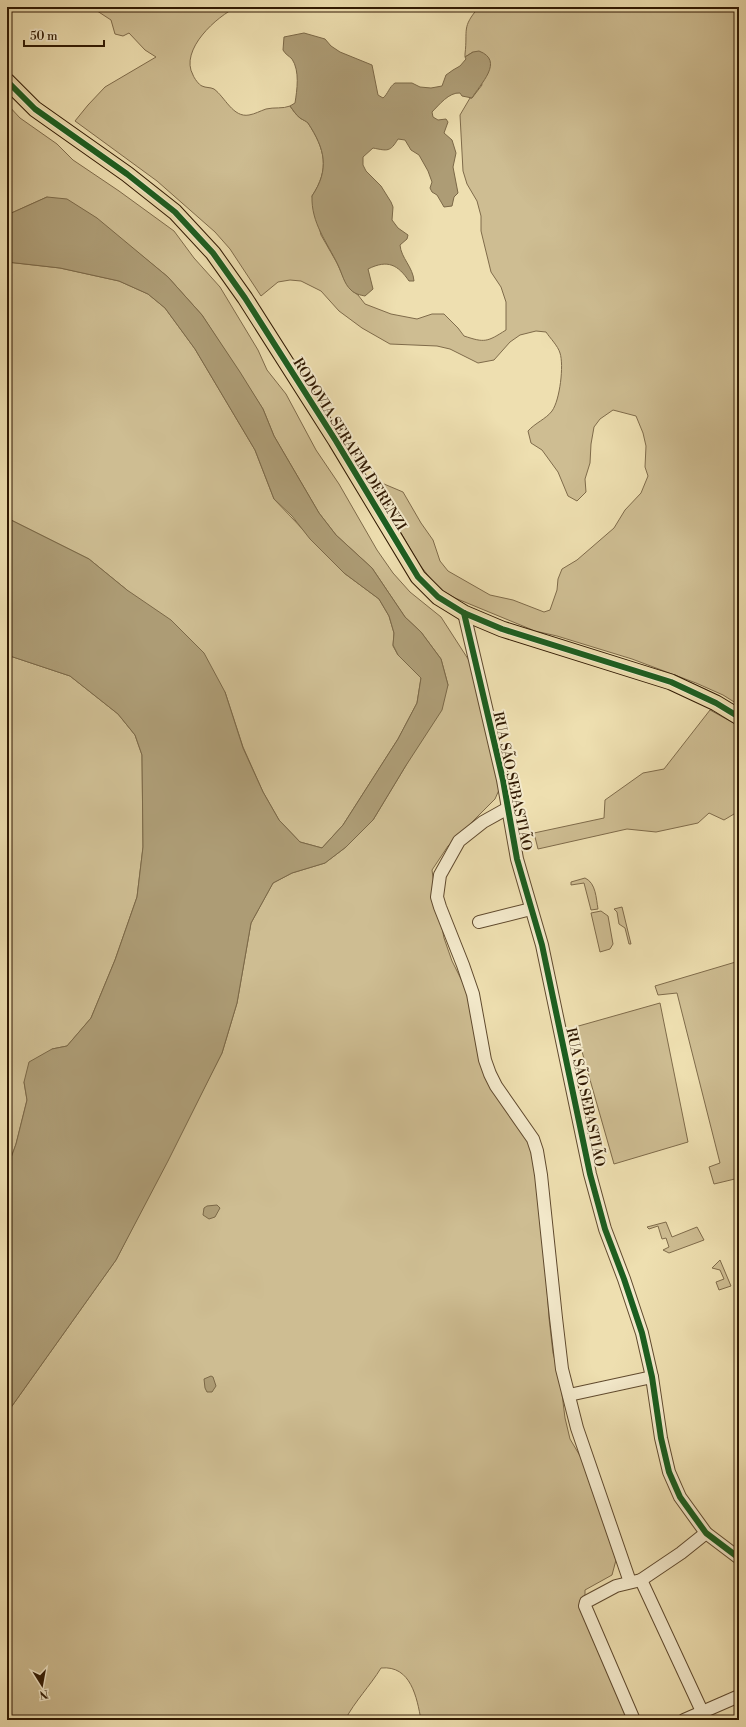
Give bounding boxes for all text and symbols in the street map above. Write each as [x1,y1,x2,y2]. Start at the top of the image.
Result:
scale bar [24,22,104,48]
text: 50 m [30,29,58,44]
street label: RODOVIA SERAFIM DERENZI [288,355,410,535]
street label: RUA SÃO SEBASTIÃO [488,710,538,852]
street label: RUA SÃO SEBASTIÃO [561,1026,611,1168]
north arrow [22,1665,62,1705]
text: N [38,1686,49,1702]

